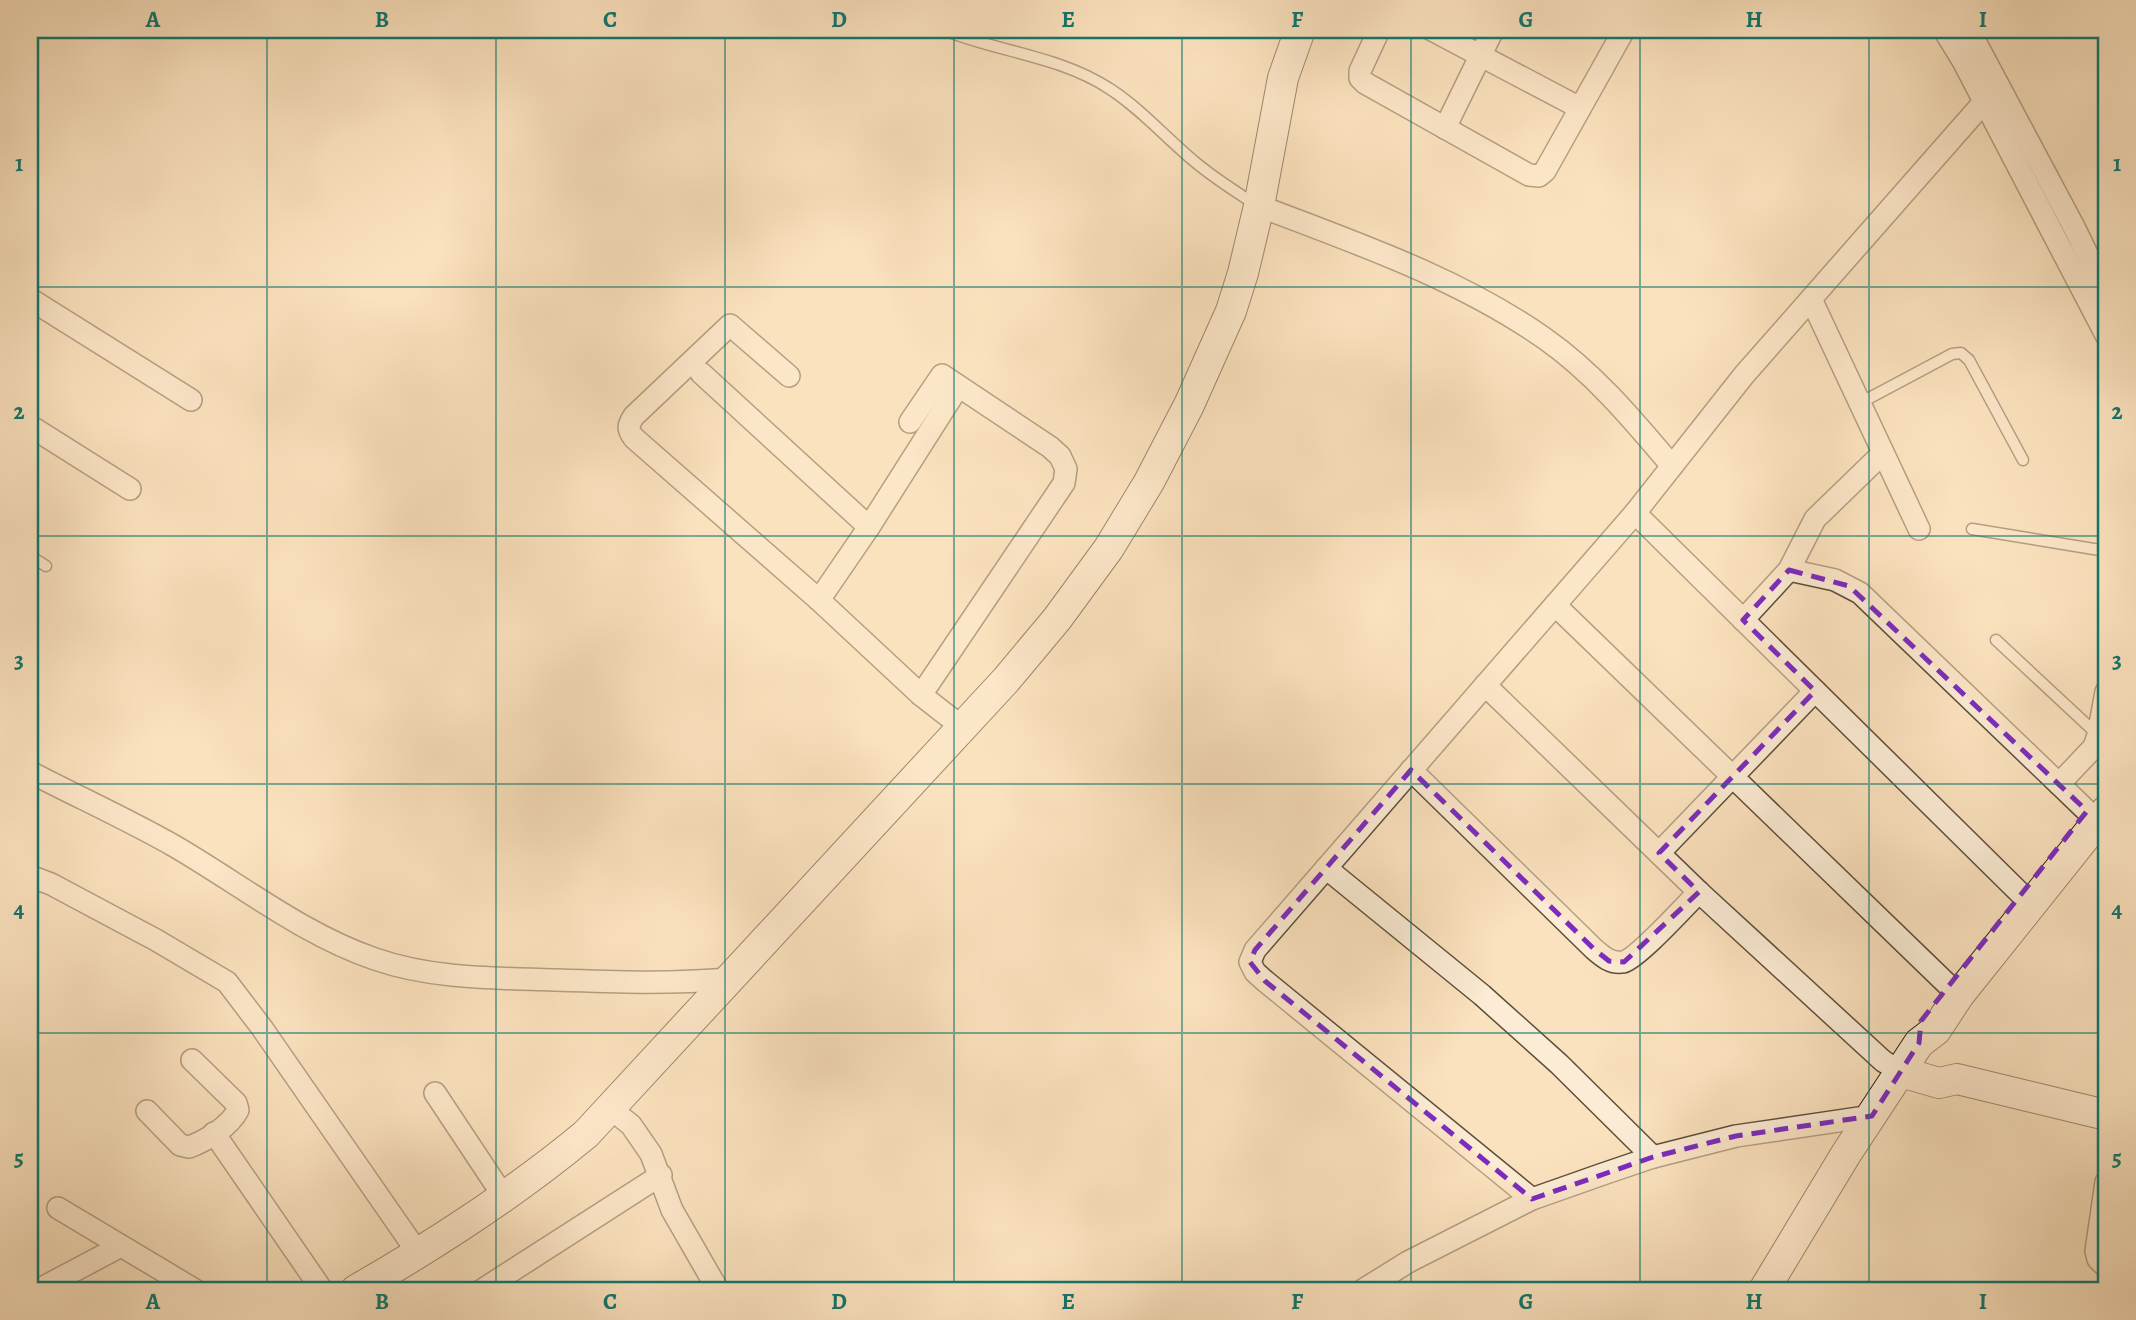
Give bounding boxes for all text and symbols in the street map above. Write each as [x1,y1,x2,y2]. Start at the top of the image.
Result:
text: A [145,4,161,35]
text: B [375,4,389,35]
text: C [603,4,617,35]
text: D [831,4,847,35]
text: E [1061,4,1075,35]
text: F [1291,4,1304,35]
text: G [1518,4,1534,35]
text: H [1745,4,1763,35]
text: I [1979,4,1987,35]
text: 1 [15,148,23,179]
text: 1 [2113,148,2121,179]
text: 2 [13,396,25,427]
text: 2 [2111,396,2123,427]
text: 3 [14,645,24,676]
text: 3 [2112,645,2122,676]
text: 4 [14,894,25,925]
text: 4 [2112,894,2123,925]
text: 5 [14,1142,24,1173]
text: 5 [2112,1142,2122,1173]
text: A [145,1286,161,1317]
text: B [375,1286,389,1317]
text: C [603,1286,617,1317]
text: D [831,1286,847,1317]
text: E [1061,1286,1075,1317]
text: F [1291,1286,1304,1317]
text: G [1518,1286,1534,1317]
text: H [1745,1286,1763,1317]
text: I [1979,1286,1987,1317]

